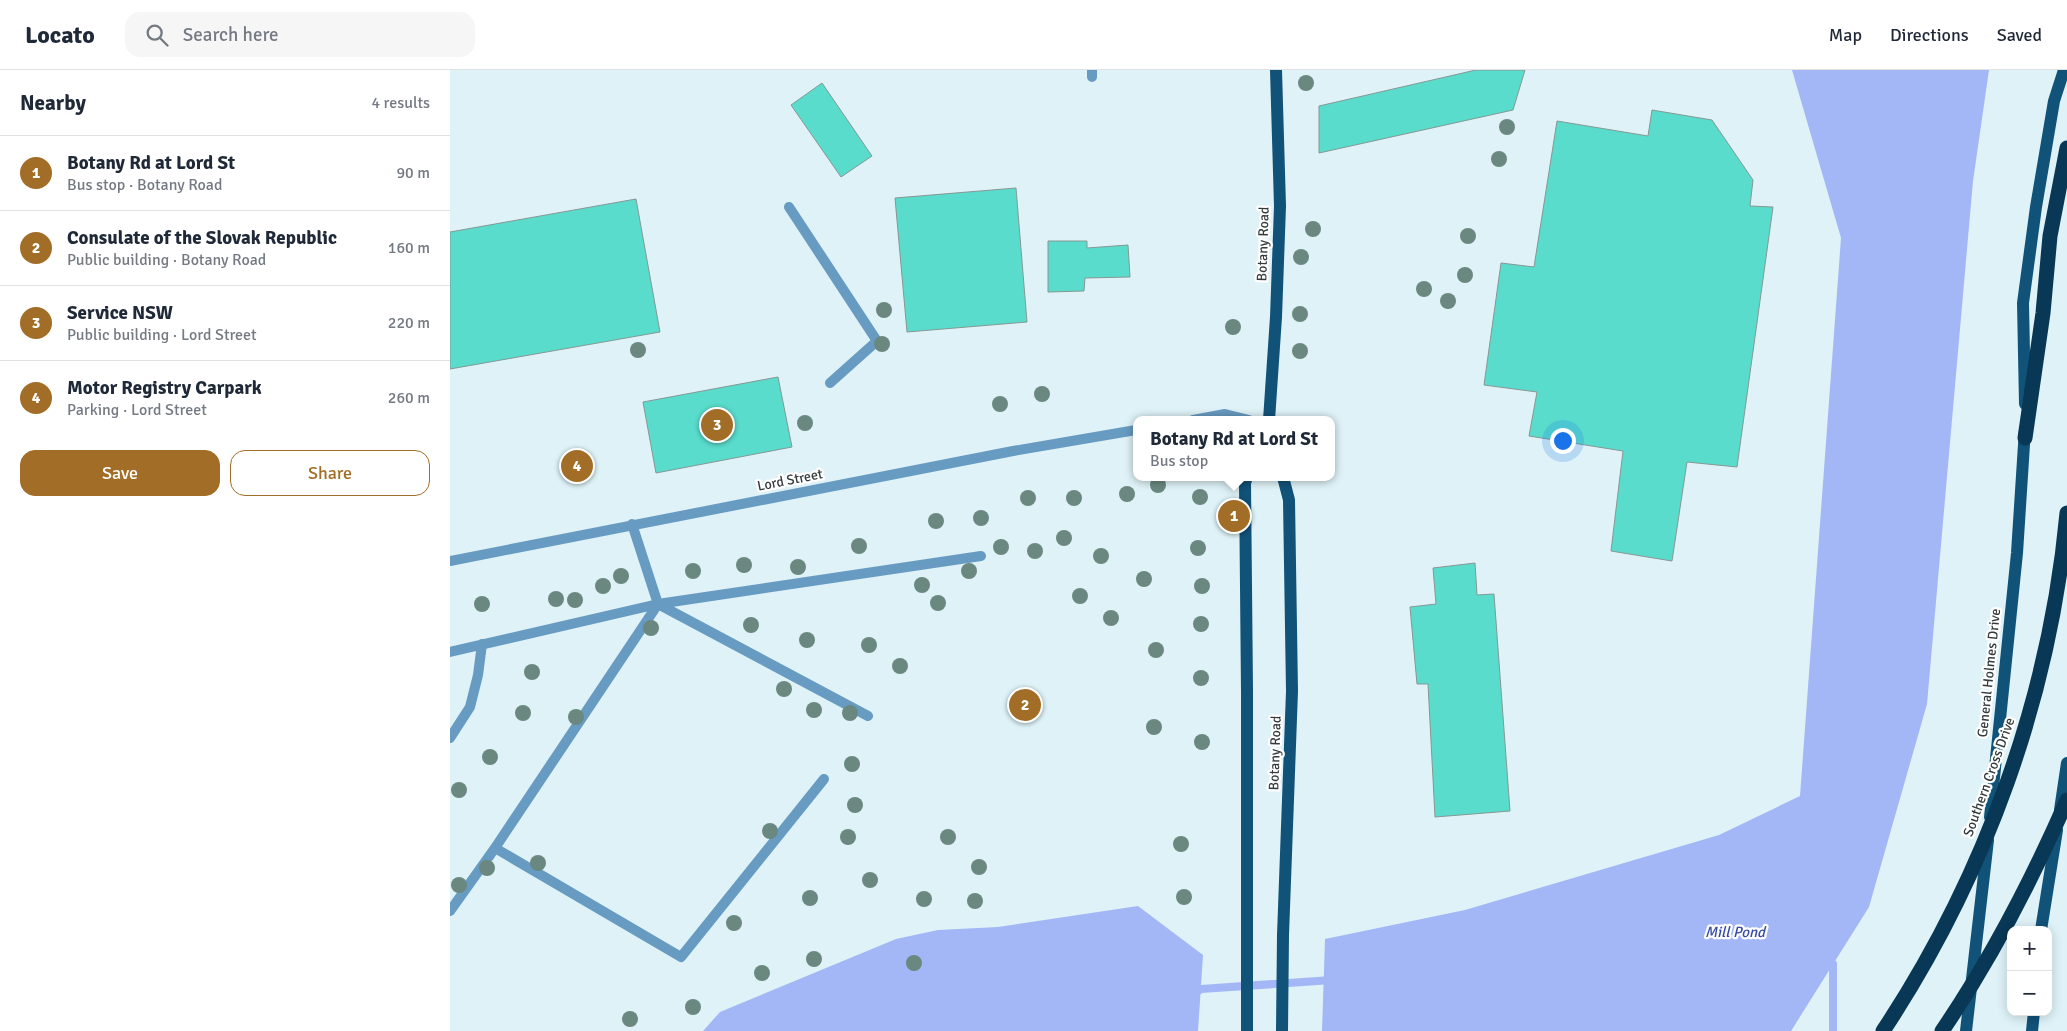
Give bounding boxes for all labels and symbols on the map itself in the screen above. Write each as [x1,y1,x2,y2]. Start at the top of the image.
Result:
street label: Botany Road [1253,206,1273,282]
pin: 3 [701,406,733,444]
your location [1550,428,1576,454]
pin: 4 [561,447,593,485]
street label: Lord Street [756,465,824,495]
pin: 1 [1218,497,1250,535]
street label: General Holmes Drive [1974,608,2004,738]
pin: 2 [1009,686,1041,724]
street label: Botany Road [1265,715,1285,791]
street label: Southern Cross Drive [1960,715,2018,839]
water label: Mill Pond [1705,923,1767,941]

